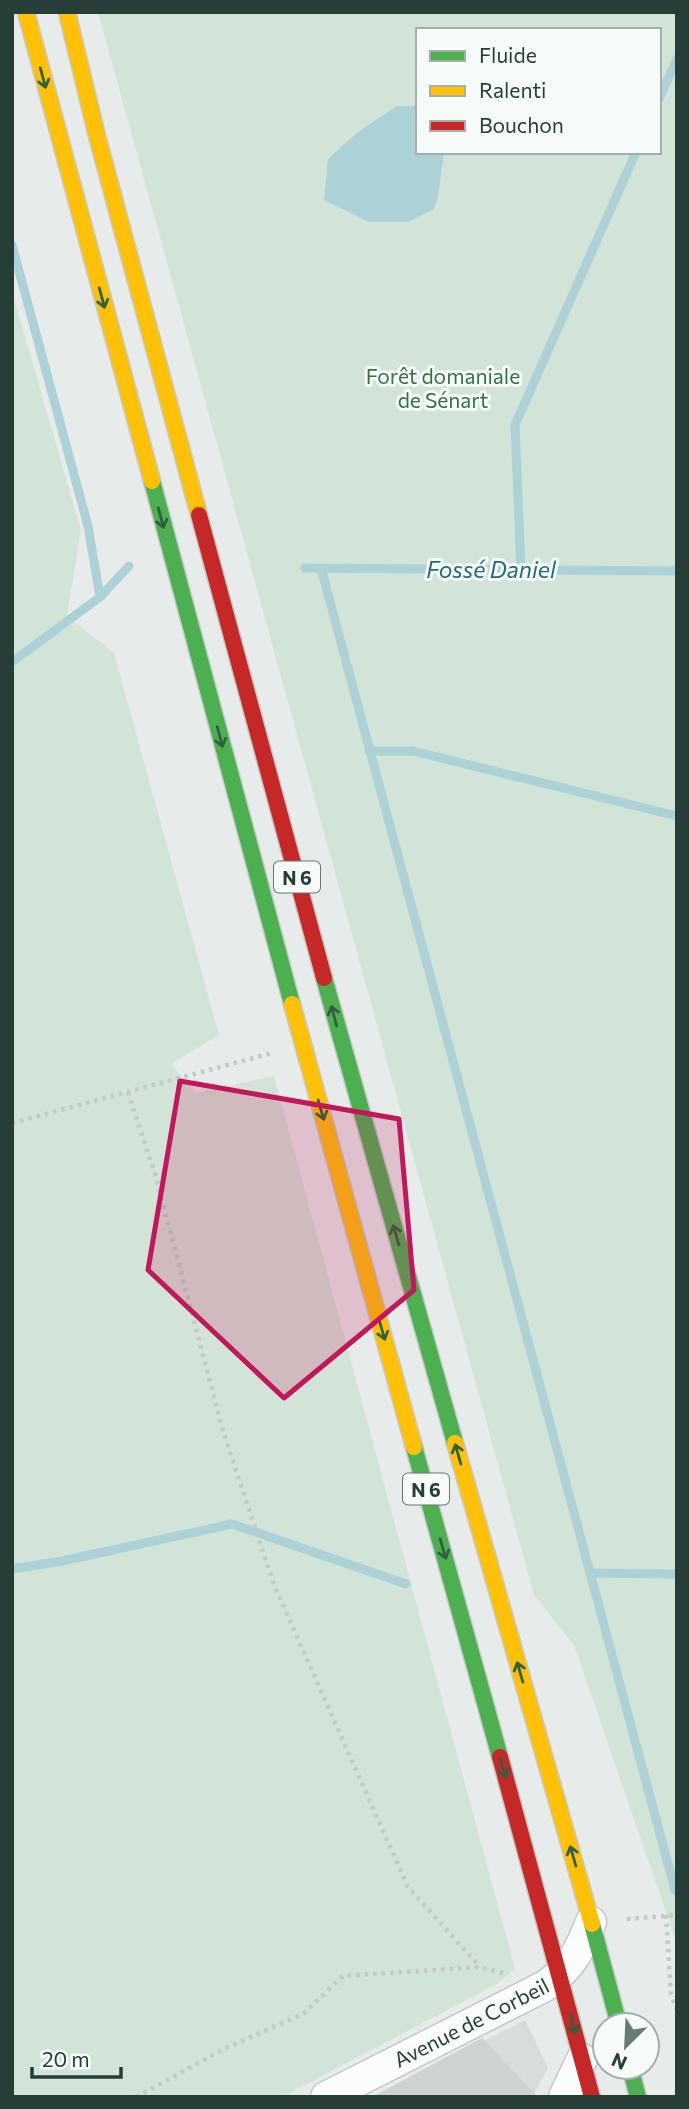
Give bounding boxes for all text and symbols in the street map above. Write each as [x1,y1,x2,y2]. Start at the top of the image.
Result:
legend [416,28,661,154]
text: Fluide [479,42,537,67]
one-way arrow [38,67,51,89]
text: Ralenti [479,77,546,102]
text: Bouchon [479,112,564,137]
one-way arrow [96,286,109,309]
park label: Forêt domaniale de Sénart [366,363,520,412]
one-way arrow [155,506,168,529]
water label: Fossé Daniel [426,555,557,583]
one-way arrow [214,726,227,748]
road number: N 6 [274,862,320,892]
one-way arrow [327,1005,340,1028]
one-way arrow [315,1099,328,1121]
one-way arrow [389,1224,402,1247]
one-way arrow [376,1318,389,1340]
one-way arrow [451,1443,464,1465]
road number: N 6 [403,1474,449,1504]
one-way arrow [437,1538,450,1560]
one-way arrow [513,1662,526,1684]
one-way arrow [498,1757,511,1779]
one-way arrow [565,1846,578,1868]
street label: Avenue de Corbeil [389,1972,553,2072]
north arrow [591,2011,661,2081]
one-way arrow [567,2012,580,2035]
scale bar [32,2036,121,2080]
text: 20 m [42,2046,90,2071]
text: N [608,2049,630,2075]

